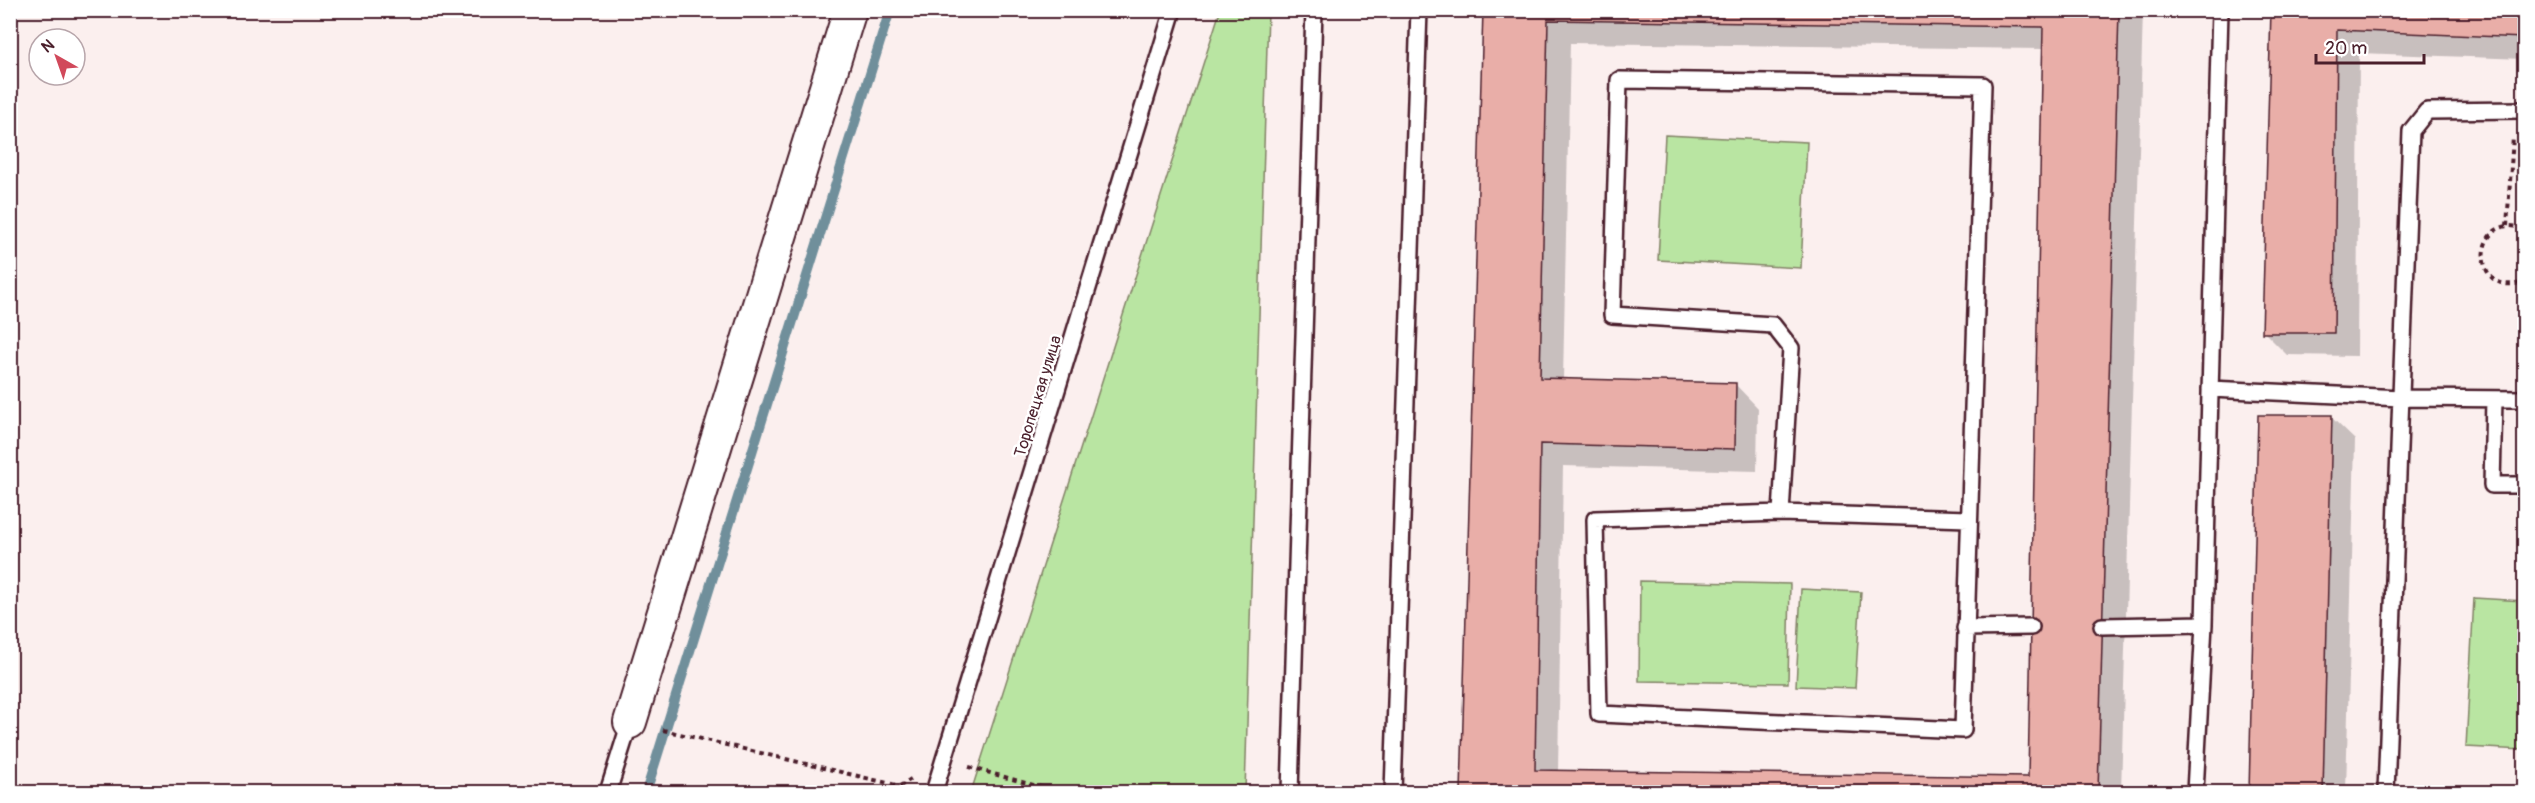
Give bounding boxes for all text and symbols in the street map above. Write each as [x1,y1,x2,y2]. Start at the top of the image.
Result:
north arrow [27,27,87,87]
scale bar [2316,27,2424,65]
text: N [37,35,59,57]
text: 20 m [2325,37,2367,60]
street label: Торопецкая улица [1010,333,1066,460]

